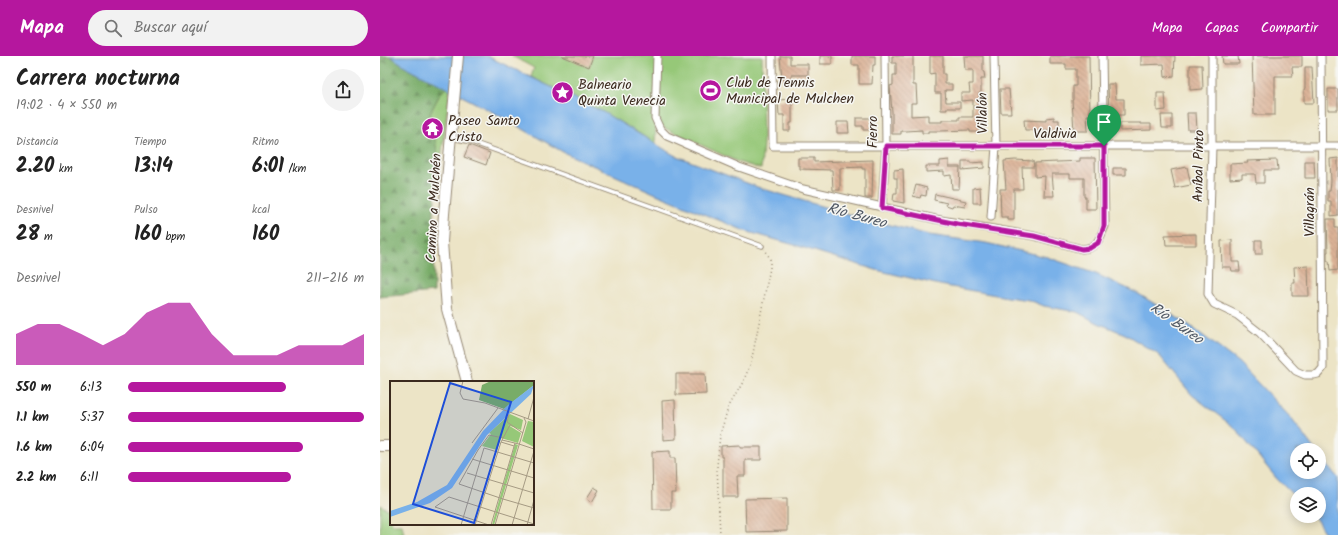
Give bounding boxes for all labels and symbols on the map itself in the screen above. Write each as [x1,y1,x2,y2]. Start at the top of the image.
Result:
place label: Club de Tennis Municipal de Mulchen [726,72,854,110]
place label: Balneario Quinta Venecia [578,74,666,112]
sports icon: Club de Tennis Municipal de Mulchen [697,77,723,103]
place icon: Balneario Quinta Venecia [550,79,576,105]
street label: Villalón [972,92,994,134]
pin [1087,105,1121,146]
place label: Paseo Santo Cristo [448,110,520,148]
temple icon: Paseo Santo Cristo [420,115,446,141]
street label: Fierro [862,116,884,148]
street label: Valdivia [1033,123,1077,145]
street label: Aníbal Pinto [1187,130,1211,202]
street label: Camino a Mulchén [420,153,448,263]
street label: Villagrán [1299,187,1321,237]
water label: Río Bureo [824,197,890,236]
water label: Río Bureo [1145,297,1209,352]
inset map [390,381,534,525]

